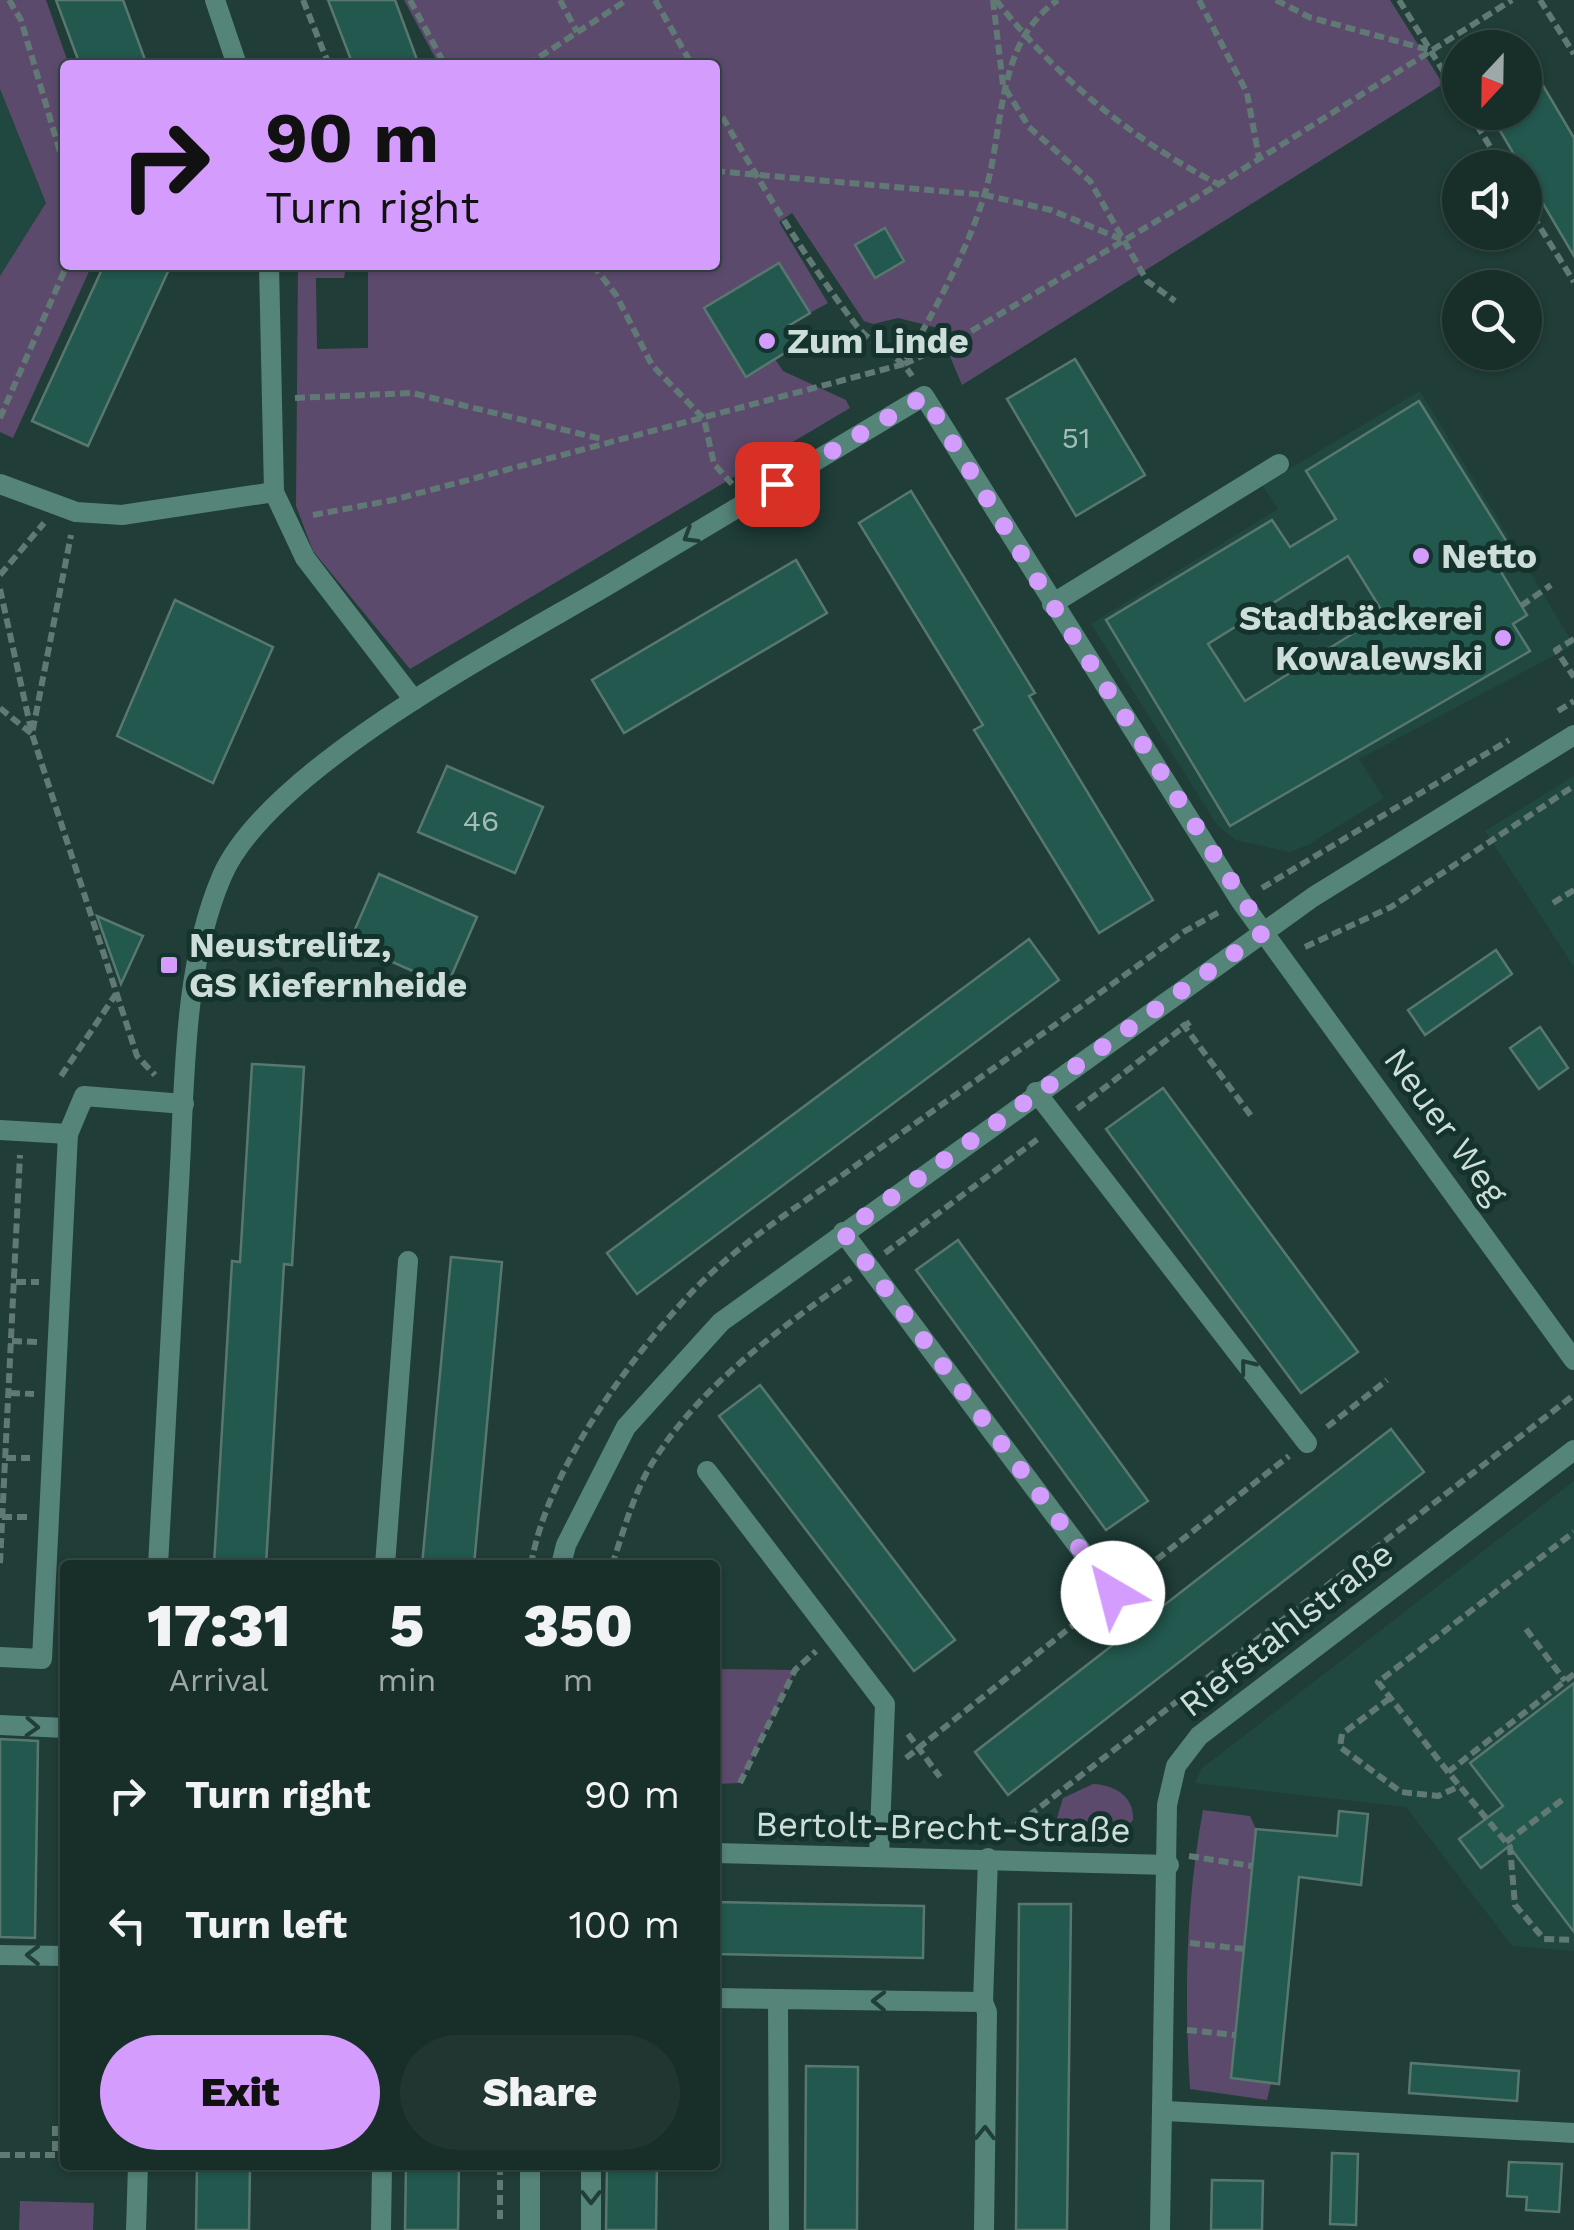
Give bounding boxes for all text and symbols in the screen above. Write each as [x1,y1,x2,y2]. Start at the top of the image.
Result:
north arrow [1442,30,1542,130]
map controls [1442,30,1542,370]
text: 90 m [265,97,439,179]
icon: right [100,100,230,230]
button: sound [1442,150,1542,250]
text: Turn right [265,181,479,234]
button: search [1442,270,1542,370]
place label: Zum Linde [787,320,969,362]
marker: Zum Linde [756,330,778,352]
house number: 51 [1061,420,1091,455]
pin [735,442,820,527]
icon: arrive [750,457,805,512]
one-way arrow [683,524,701,543]
place label: Netto [1441,535,1537,577]
marker: Netto [1410,545,1432,567]
place label: Stadtbäckerei Kowalewski [1239,597,1483,679]
marker: Stadtbäckerei Kowalewski [1492,627,1514,649]
house number: 46 [463,803,499,838]
place label: Neustrelitz, GS Kiefernheide [189,924,467,1006]
marker: Neustrelitz, GS Kiefernheide [158,954,180,976]
street label: Neuer Weg [1375,1040,1517,1213]
one-way arrow [1241,1359,1259,1377]
street label: Riefstahlstraße [1171,1532,1401,1726]
position arrow [1061,1541,1165,1645]
text: 17:31 [147,1590,291,1661]
text: 5 [389,1590,424,1661]
text: 350 [523,1590,633,1661]
text: Arrival [169,1661,269,1699]
text: min [377,1661,436,1699]
text: m [563,1661,593,1699]
one-way arrow [25,1716,41,1737]
icon: right [100,1768,155,1823]
text: Turn right [185,1773,371,1817]
text: 90 m [584,1773,680,1817]
street label: Bertolt-Brecht-Straße [755,1803,1131,1851]
icon: left [100,1898,155,1953]
text: Turn left [185,1903,347,1947]
text: 100 m [569,1903,680,1947]
one-way arrow [24,1945,40,1966]
one-way arrow [871,1990,887,2011]
button: Exit [100,2035,380,2150]
button: Share [400,2035,680,2150]
one-way arrow [974,2124,996,2140]
one-way arrow [580,2190,602,2206]

